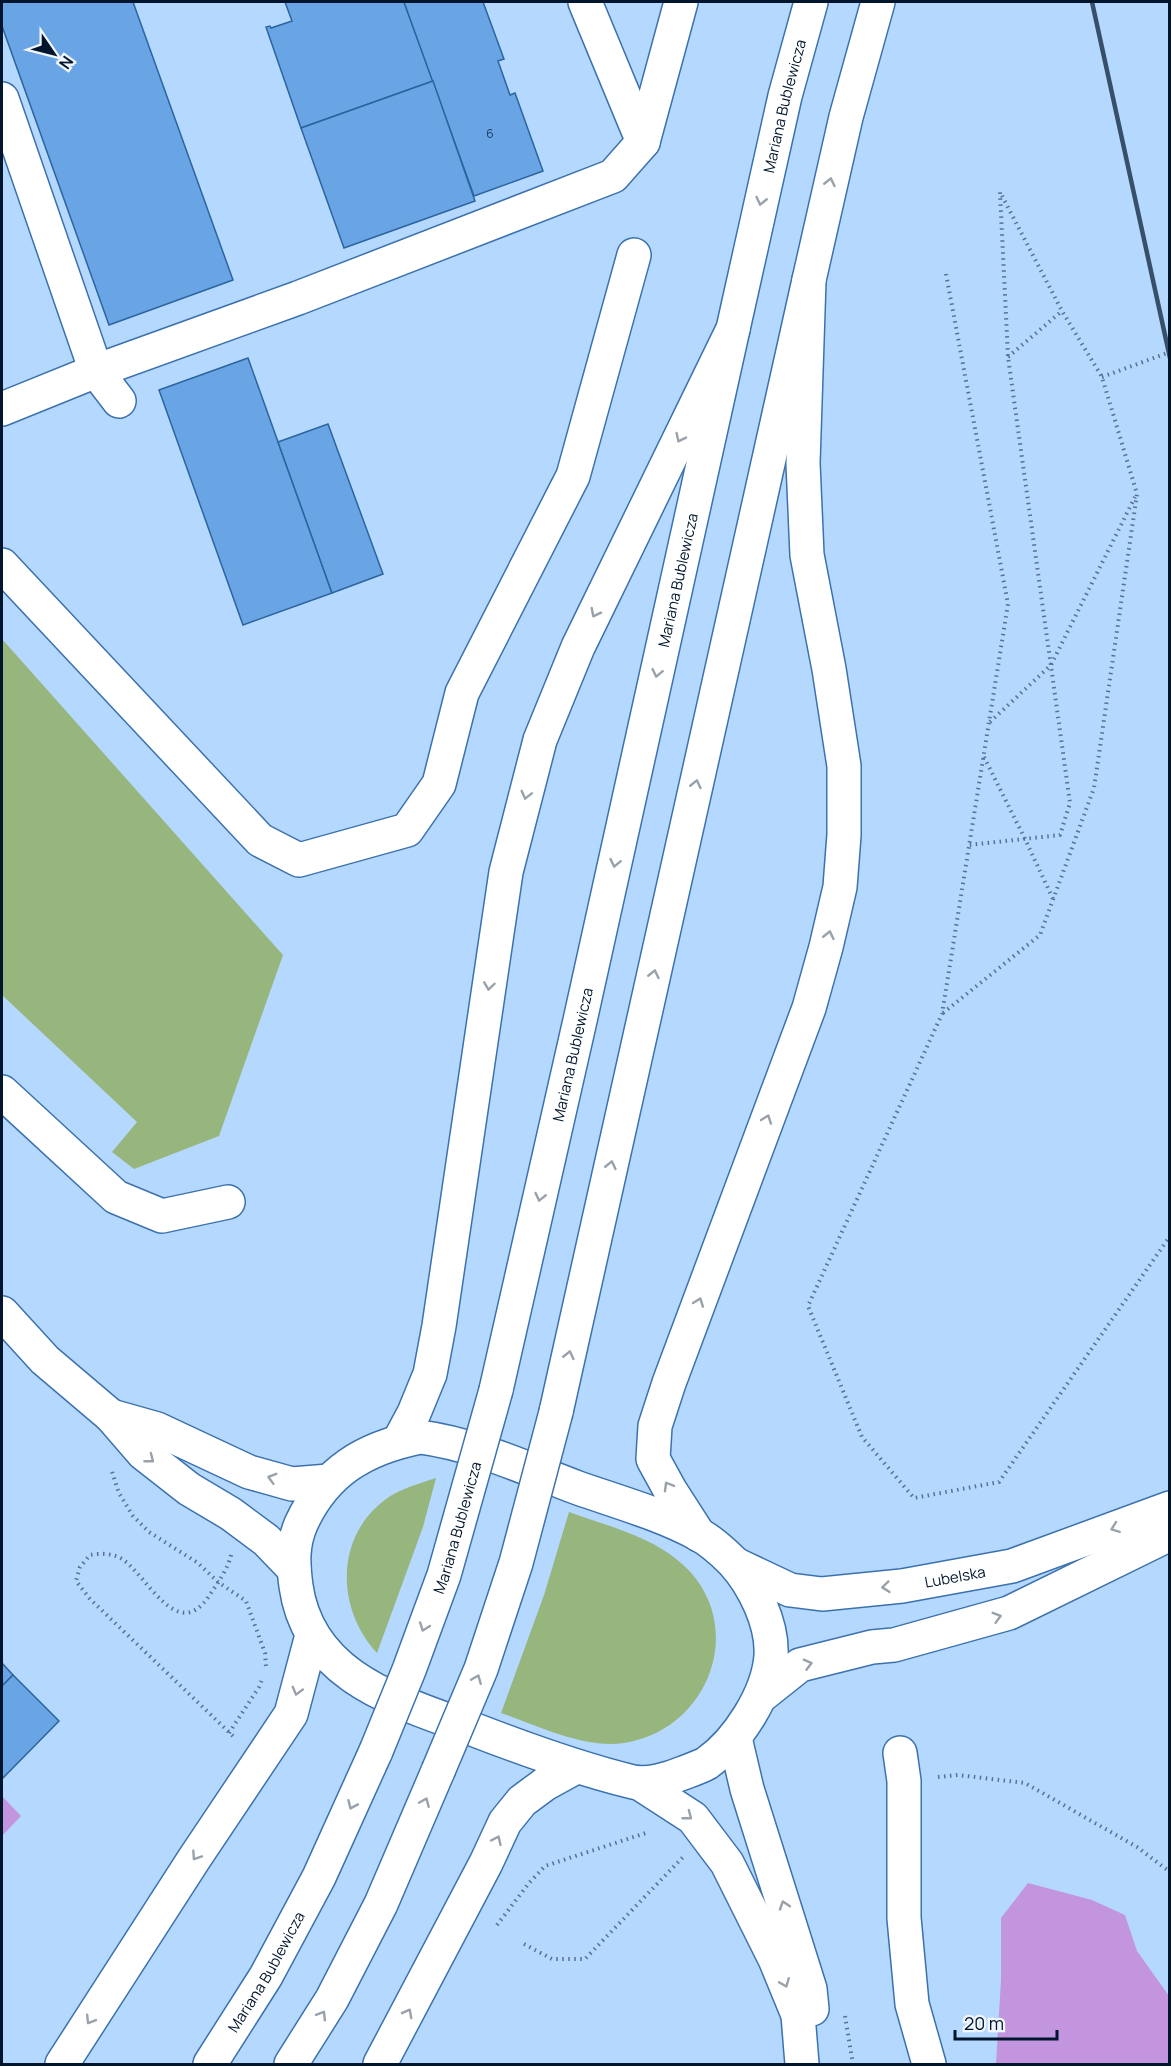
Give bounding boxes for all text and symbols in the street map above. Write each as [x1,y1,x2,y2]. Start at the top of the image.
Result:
north arrow [24,24,84,84]
street label: Mariana Bublewicza [758,37,811,175]
text: N [54,52,79,74]
house number: 6 [486,125,494,142]
one-way arrow [823,177,836,187]
one-way arrow [756,196,769,206]
one-way arrow [676,432,688,443]
street label: Mariana Bublewicza [652,511,702,649]
one-way arrow [591,607,602,618]
one-way arrow [651,667,664,677]
one-way arrow [689,779,702,789]
one-way arrow [520,790,533,800]
one-way arrow [609,858,622,868]
one-way arrow [821,930,834,940]
one-way arrow [646,970,659,980]
one-way arrow [483,982,495,991]
street label: Mariana Bublewicza [547,986,597,1124]
one-way arrow [760,1115,773,1125]
one-way arrow [604,1160,617,1170]
one-way arrow [535,1192,548,1202]
one-way arrow [692,1297,704,1308]
one-way arrow [562,1350,575,1360]
one-way arrow [144,1451,155,1462]
street label: Mariana Bublewicza [428,1459,486,1597]
one-way arrow [267,1473,277,1486]
one-way arrow [663,1481,675,1492]
one-way arrow [1110,1521,1120,1534]
street label: Lubelska [923,1561,987,1592]
one-way arrow [882,1580,891,1593]
one-way arrow [991,1612,1002,1624]
one-way arrow [419,1621,432,1632]
one-way arrow [803,1658,813,1671]
one-way arrow [470,1674,482,1685]
one-way arrow [292,1686,305,1696]
one-way arrow [418,1797,430,1808]
one-way arrow [347,1798,359,1809]
one-way arrow [681,1808,692,1819]
one-way arrow [489,1835,501,1846]
one-way arrow [191,1850,203,1860]
one-way arrow [779,1900,791,1911]
street label: Mariana Bublewicza [222,1908,309,2036]
one-way arrow [778,1976,790,1987]
scale bar [955,2003,1057,2041]
one-way arrow [401,2009,412,2019]
one-way arrow [315,2011,327,2021]
text: 20 m [964,2011,1004,2035]
one-way arrow [87,2014,98,2025]

